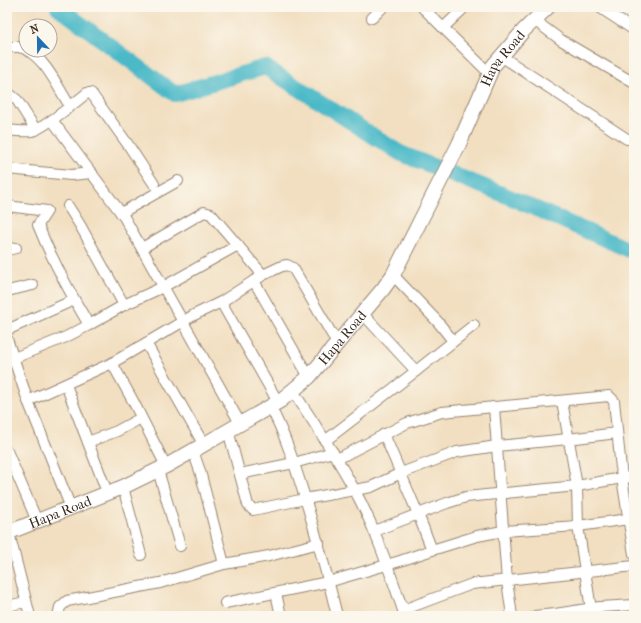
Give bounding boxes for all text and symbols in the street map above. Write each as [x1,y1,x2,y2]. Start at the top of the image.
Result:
north arrow [18,18,58,58]
text: N [28,21,41,37]
street label: Hapa Road [477,26,529,89]
street label: Hapa Road [314,307,370,368]
street label: Hapa Road [26,492,94,532]

